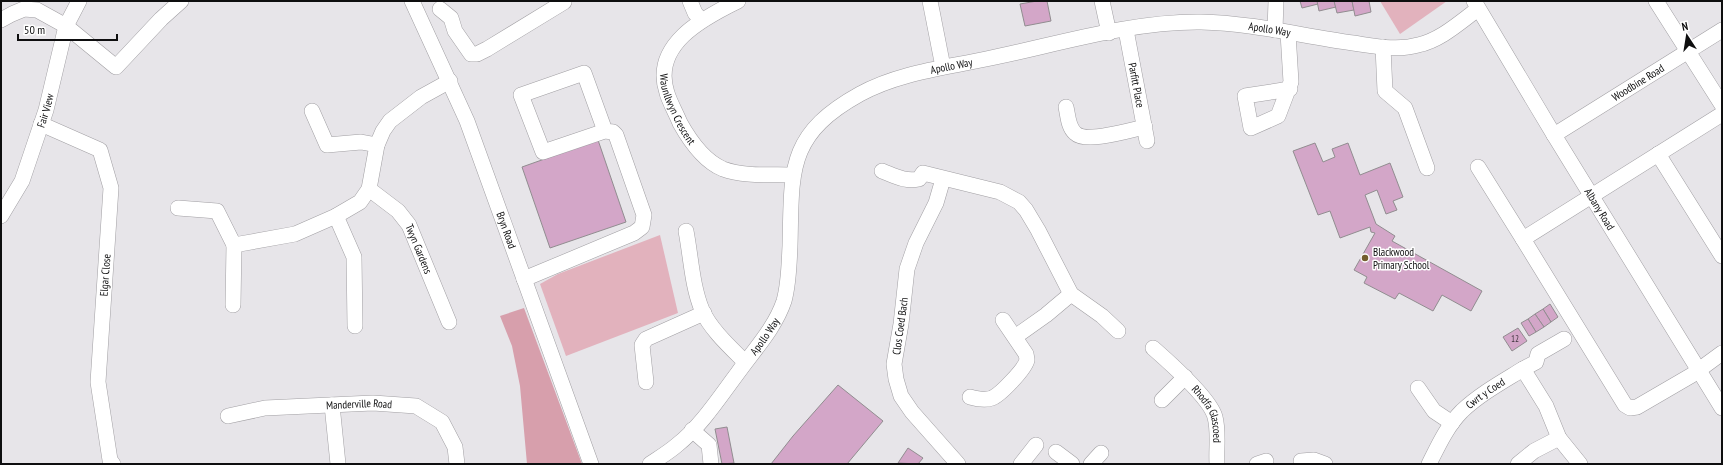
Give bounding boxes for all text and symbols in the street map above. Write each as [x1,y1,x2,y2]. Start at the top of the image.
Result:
scale bar [18,16,117,42]
north arrow [1667,16,1707,56]
street label: Apollo Way [1248,19,1293,40]
text: N [1681,19,1689,34]
text: 50 m [24,22,45,37]
street label: Apollo Way [929,55,974,77]
street label: Parfitt Place [1125,61,1148,109]
street label: Woodbine Road [1609,61,1667,104]
street label: Waunllwyn Crescent [657,73,699,147]
street label: Fair View [34,92,57,129]
street label: Albany Road [1581,185,1618,233]
street label: Bryn Road [493,210,520,251]
street label: Twyn Gardens [402,222,435,276]
place label: Blackwood Primary School [1373,245,1430,272]
street label: Elgar Close [97,253,113,297]
marker: Blackwood Primary School [1360,253,1370,263]
street label: Clos Coed Bach [889,296,911,356]
street label: Apollo Way [747,314,783,358]
house number: 12 [1511,333,1519,344]
street label: Cwrt y Coed [1463,375,1508,412]
street label: Rhodfa Glascoed [1189,382,1224,443]
street label: Manderville Road [326,396,393,412]

